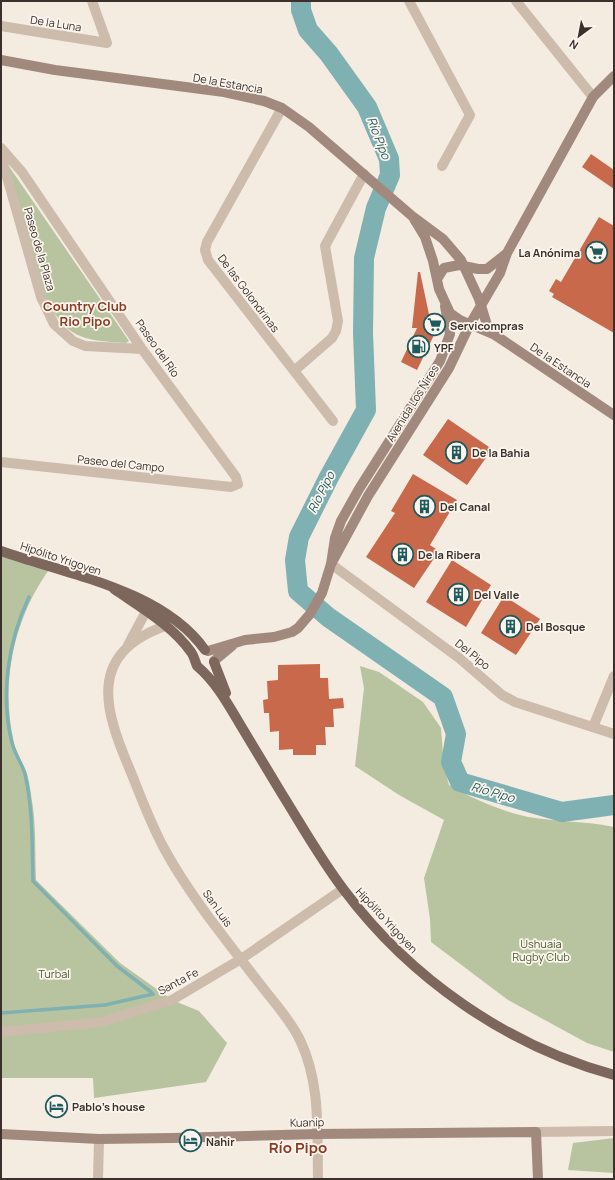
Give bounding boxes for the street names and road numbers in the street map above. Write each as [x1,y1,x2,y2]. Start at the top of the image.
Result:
street label: De la Luna [29,12,83,34]
street label: De la Estancia [192,69,264,97]
street label: Paseo de la Plaza [21,205,59,293]
street label: De las Golondrinas [215,251,283,335]
street label: Paseo del Río [133,316,184,380]
street label: De la Estancia [528,339,594,391]
street label: Avenida Los Ñires [382,361,442,444]
street label: Paseo del Campo [77,451,166,475]
street label: Hipólito Yrigoyen [18,538,104,578]
street label: Del Pipo [452,635,494,673]
street label: Hipólito Yrigoyen [353,884,421,956]
street label: San Luis [200,886,236,930]
street label: Santa Fe [155,964,201,998]
street label: Kuanip [290,1114,325,1130]

